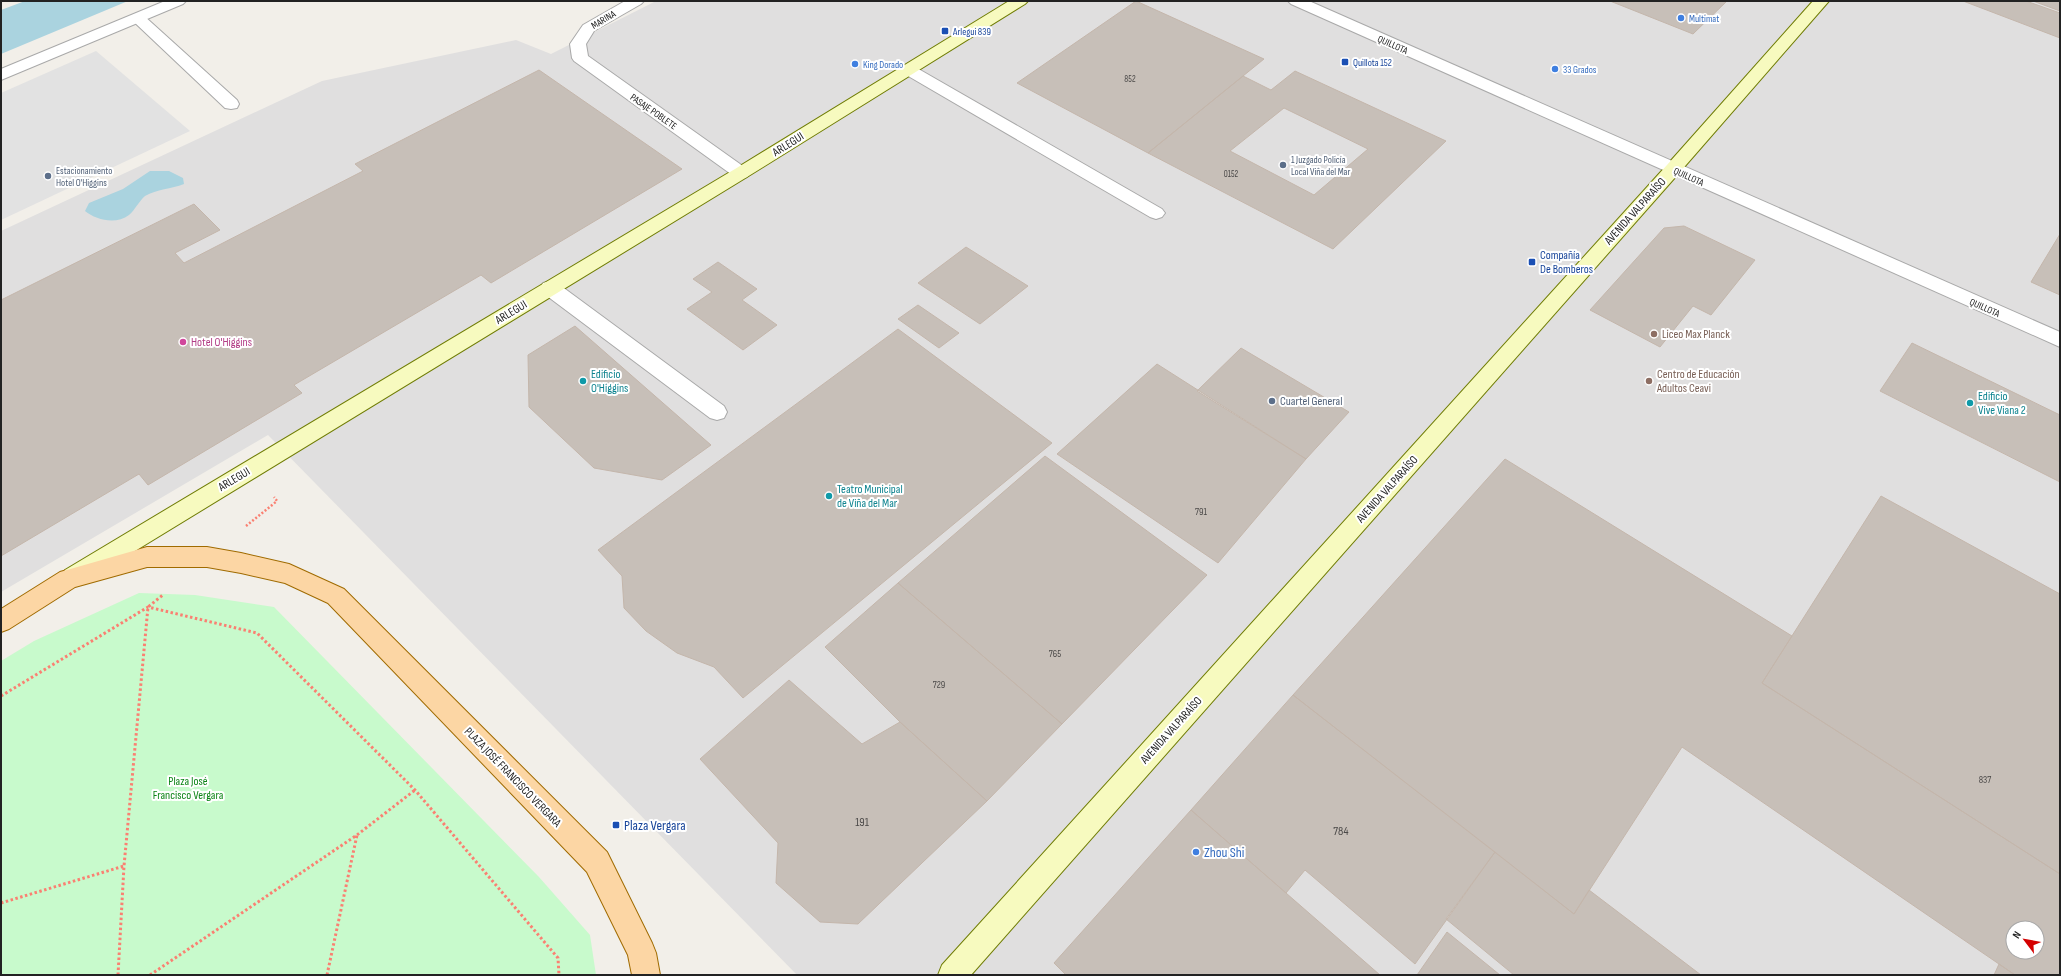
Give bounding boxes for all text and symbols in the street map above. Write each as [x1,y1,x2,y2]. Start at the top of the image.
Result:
street label: MARINA [589,8,618,32]
marker: Multimat [1676,13,1686,23]
place label: Multimat [1689,13,1719,25]
marker: Arlegui 839 [940,26,950,36]
place label: Arlegui 839 [952,26,991,38]
street label: QUILLOTA [1376,33,1410,57]
marker: Quillota 152 [1340,57,1350,67]
place label: Quillota 152 [1353,57,1392,69]
marker: King Dorado [850,59,860,69]
place label: King Dorado [863,59,903,71]
marker: 33 Grados [1550,64,1560,74]
place label: 33 Grados [1563,64,1597,76]
house number: 852 [1124,74,1136,85]
street label: PASAJE POBLETE [628,91,679,132]
street label: ARLEGUI [769,129,807,160]
place label: 1 Juzgado Policía Local Viña del Mar [1291,154,1350,178]
marker: 1 Juzgado Policía Local Viña del Mar [1278,160,1288,170]
place label: Estacionamiento Hotel O'Higgins [56,165,112,189]
street label: QUILLOTA [1672,165,1706,189]
house number: 0152 [1224,169,1239,180]
marker: Estacionamiento Hotel O'Higgins [43,171,53,181]
street label: AVENIDA VALPARAÍSO [1601,175,1669,249]
place label: Compañía De Bomberos [1540,248,1593,277]
marker: Compañía De Bomberos [1527,257,1537,267]
street label: QUILLOTA [1968,296,2002,320]
street label: ARLEGUI [492,297,530,328]
place label: Liceo Max Planck [1662,327,1730,342]
marker: Liceo Max Planck [1649,329,1659,339]
place label: Hotel O'Higgins [191,335,252,350]
marker: Hotel O'Higgins [178,337,188,347]
place label: Edificio O'Higgins [591,367,628,396]
place label: Centro de Educación Adultos Ceavi [1656,367,1740,396]
marker: Edificio O'Higgins [578,376,588,386]
marker: Centro de Educación Adultos Ceavi [1644,376,1654,386]
place label: Edificio Vive Viana 2 [1978,389,2026,418]
place label: Cuartel General [1280,394,1342,409]
marker: Cuartel General [1267,396,1277,406]
marker: Edificio Vive Viana 2 [1965,398,1975,408]
street label: AVENIDA VALPARAÍSO [1353,453,1421,527]
street label: ARLEGUI [215,464,253,495]
place label: Teatro Municipal de Viña del Mar [837,482,903,511]
marker: Teatro Municipal de Viña del Mar [824,491,834,501]
house number: 791 [1195,506,1207,518]
house number: 765 [1049,648,1061,660]
house number: 729 [933,679,945,691]
street label: AVENIDA VALPARAÍSO [1137,694,1205,768]
street label: PLAZA JOSÉ FRANCISCO VERGARA [461,724,565,831]
park label: Plaza José Francisco Vergara [153,774,224,803]
house number: 837 [1979,774,1991,786]
house number: 191 [855,815,870,830]
place label: Plaza Vergara [624,817,686,834]
marker: Plaza Vergara [611,820,621,830]
house number: 784 [1333,824,1349,839]
place label: Zhou Shi [1204,844,1244,861]
marker: Zhou Shi [1191,847,1201,857]
north arrow [2005,920,2045,960]
text: N [2010,929,2024,941]

